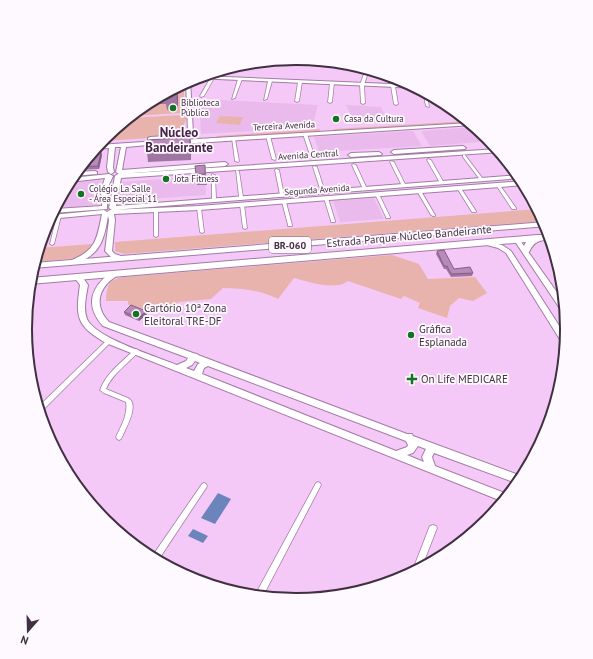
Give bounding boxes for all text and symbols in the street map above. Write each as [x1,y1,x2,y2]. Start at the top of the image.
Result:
place label: Biblioteca Pública [181,97,219,118]
marker: Biblioteca Pública [168,103,178,113]
place label: Casa da Cultura [344,113,404,124]
marker: Casa da Cultura [331,114,341,124]
street label: Terceira Avenida [253,118,315,133]
district label: Núcleo Bandeirante [145,124,213,156]
street label: Avenida Central [277,147,339,162]
place label: Jota Fitness [173,173,219,184]
marker: Jota Fitness [161,174,171,184]
street label: Segunda Avenida [284,182,350,197]
place label: Colégio La Salle - Área Especial 11 [89,183,157,204]
marker: Colégio La Salle - Área Especial 11 [76,189,86,199]
street label: Estrada Parque Núcleo Bandeirante [326,222,493,250]
road number: BR-060 [269,237,311,253]
place label: Cartório 10ª Zona Eleitoral TRE-DF [144,301,226,328]
marker: Cartório 10ª Zona Eleitoral TRE-DF [131,309,141,319]
place label: Gráfica Esplanada [419,322,467,349]
marker: Gráfica Esplanada [406,330,416,340]
place label: On Life MEDICARE [421,372,508,386]
marker: On Life MEDICARE [406,373,418,385]
north arrow [8,611,48,651]
text: N [19,633,30,648]

